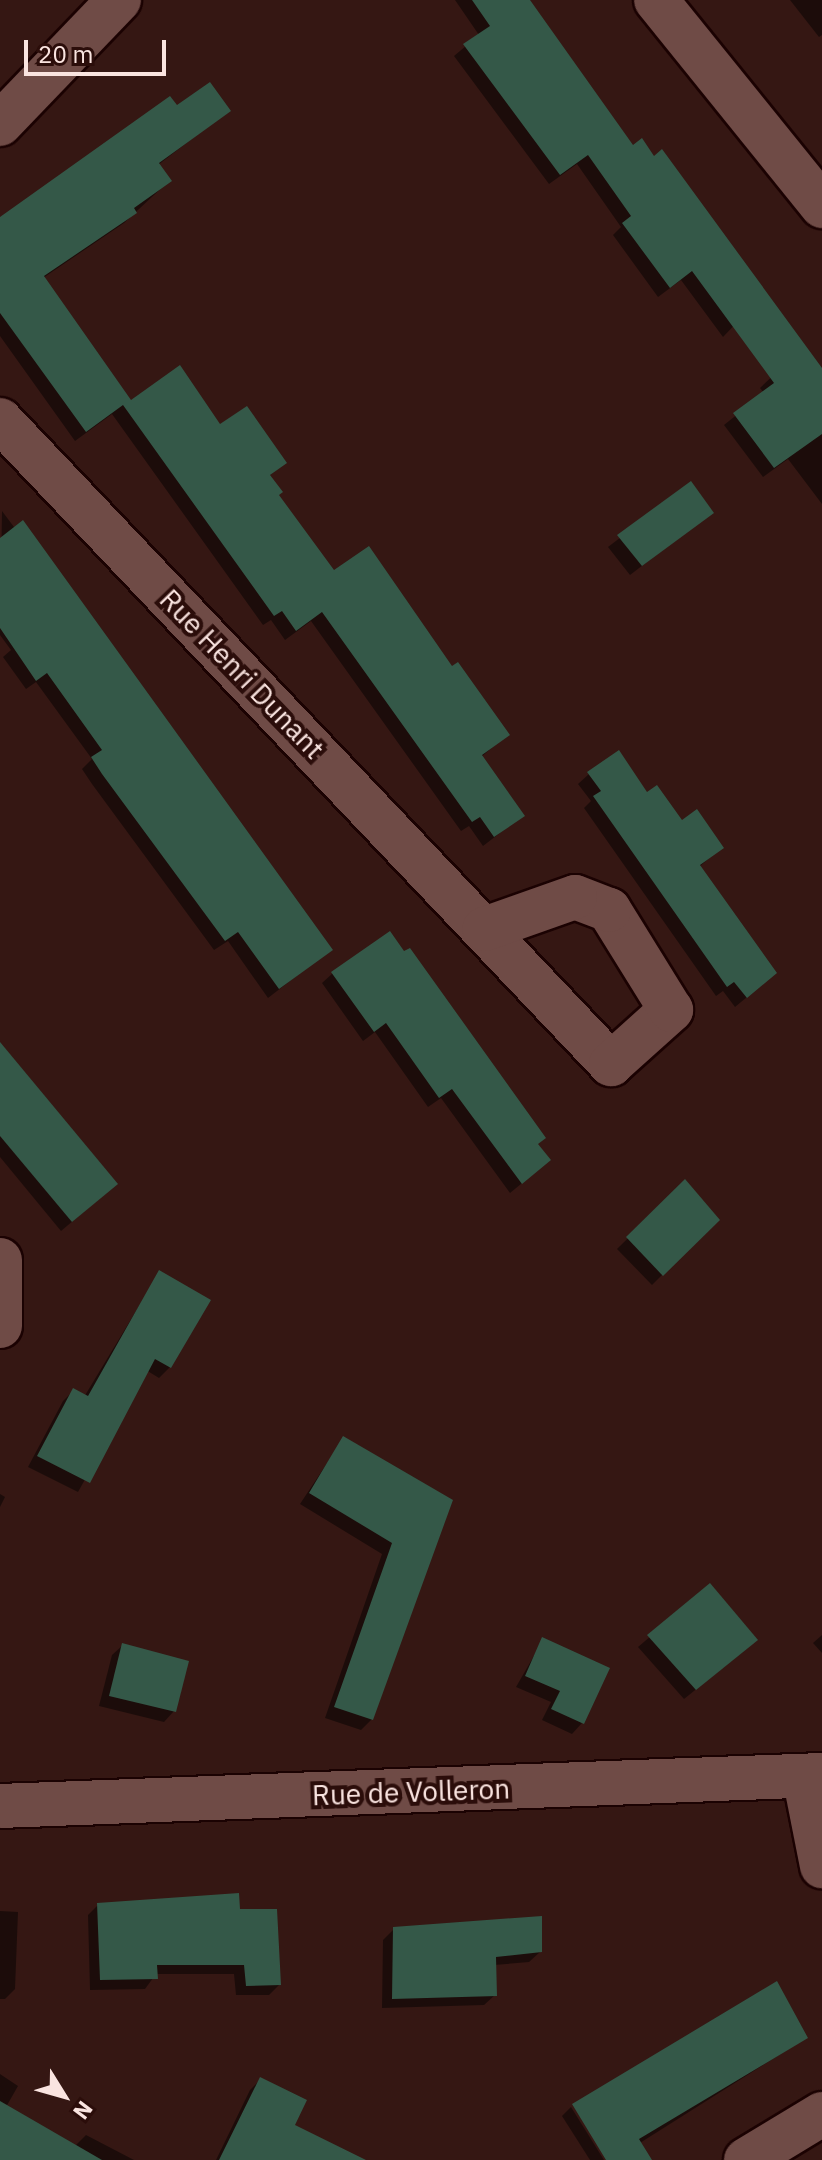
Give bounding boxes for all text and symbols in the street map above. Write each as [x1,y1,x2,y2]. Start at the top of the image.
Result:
scale bar [28,24,170,74]
text: 20 m [38,38,93,70]
street label: Rue Henri Dunant [153,582,331,766]
street label: Rue de Volleron [311,1772,511,1812]
north arrow [24,2056,104,2136]
text: N [67,2096,100,2126]

